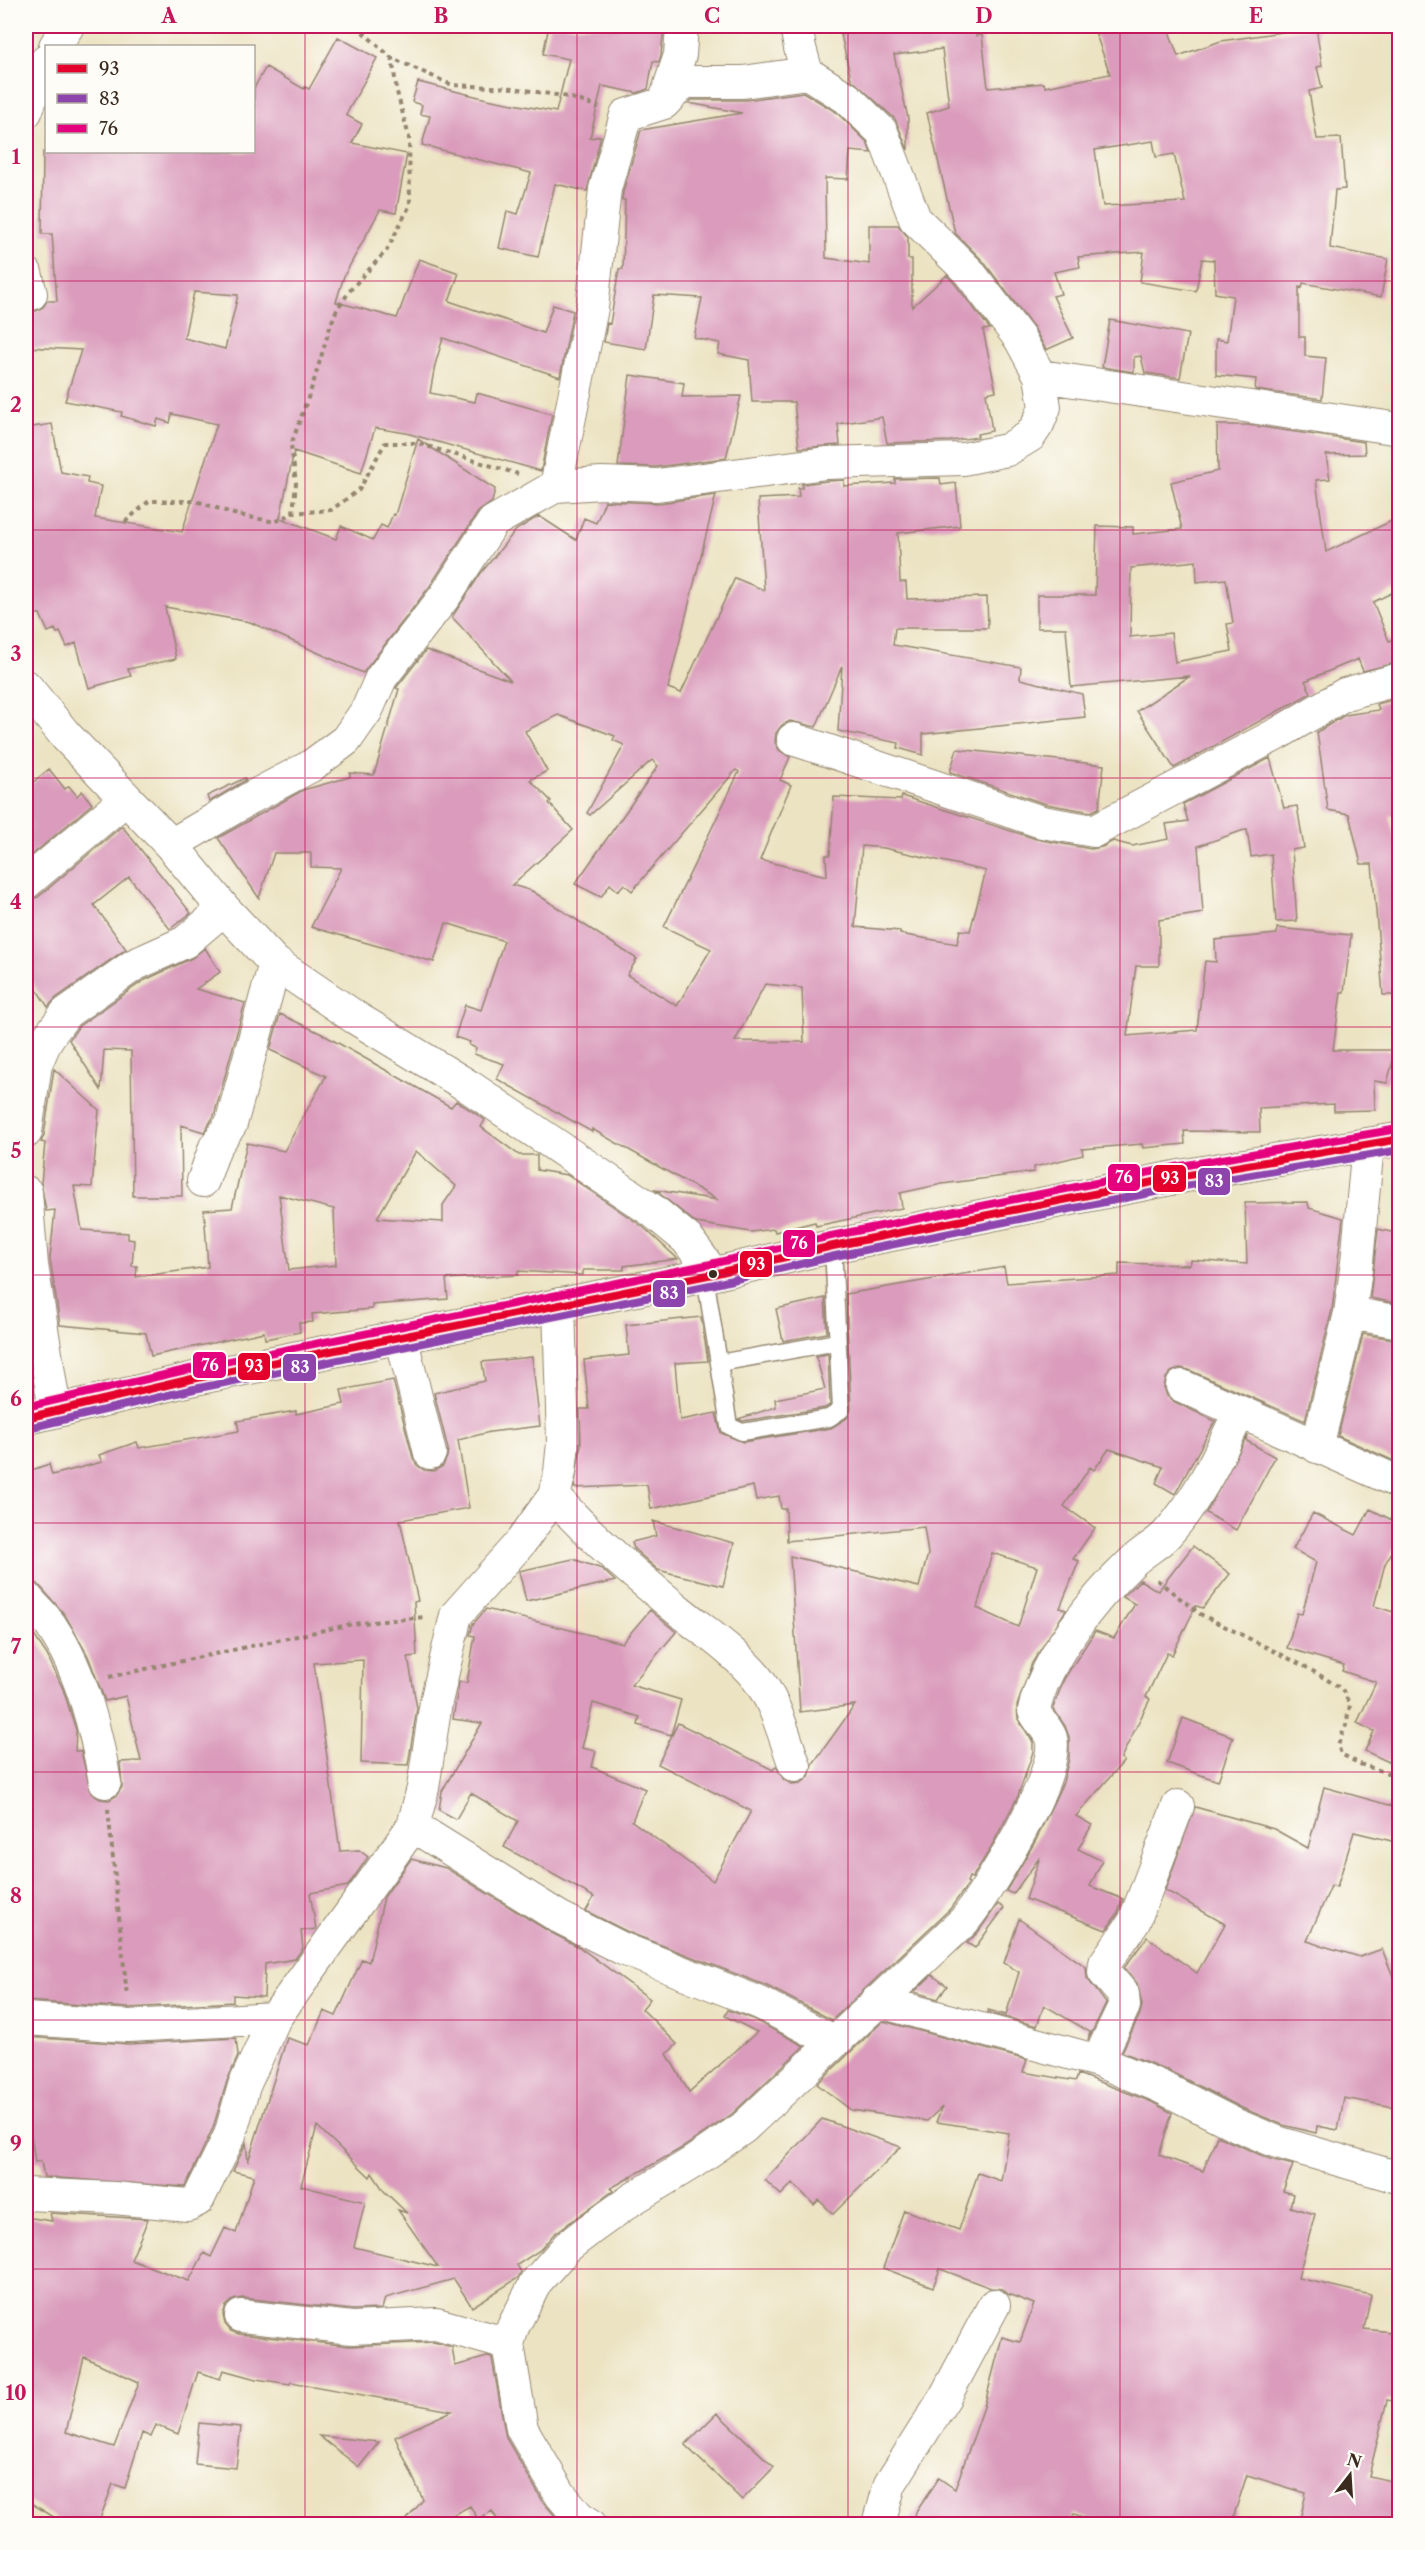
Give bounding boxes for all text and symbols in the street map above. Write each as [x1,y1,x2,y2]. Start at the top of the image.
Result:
text: A [160,4,177,28]
text: B [434,4,449,28]
text: C [704,4,720,28]
text: D [975,4,993,28]
text: E [1249,4,1263,28]
legend [45,45,255,153]
text: 93 [99,58,119,80]
text: 83 [99,88,120,110]
text: 76 [99,118,118,140]
text: 1 [12,145,21,169]
text: 2 [10,393,22,417]
text: 3 [10,642,22,666]
text: 4 [10,890,22,914]
text: 5 [10,1139,22,1163]
line badge: 76 [1107,1163,1141,1192]
line badge: 93 [1152,1164,1187,1193]
text: 76 [1115,1167,1133,1187]
line badge: 83 [1197,1167,1231,1196]
text: 93 [1161,1168,1179,1188]
text: 83 [1205,1171,1223,1191]
line badge: 76 [782,1229,816,1258]
text: 76 [790,1233,808,1253]
line badge: 93 [739,1250,773,1278]
text: 93 [747,1254,765,1274]
unlabelled marker [707,1268,719,1280]
line badge: 83 [652,1279,686,1308]
text: 83 [660,1283,678,1303]
line badge: 76 [192,1351,227,1379]
line badge: 93 [237,1352,271,1381]
line badge: 83 [282,1353,317,1382]
text: 76 [201,1355,219,1375]
text: 93 [245,1356,263,1376]
text: 83 [291,1357,309,1377]
text: 6 [10,1387,22,1411]
text: 7 [11,1635,22,1659]
text: 8 [10,1884,22,1908]
text: 9 [10,2132,22,2156]
text: 10 [5,2381,27,2405]
north arrow [1320,2445,1380,2505]
text: N [1345,2449,1364,2472]

